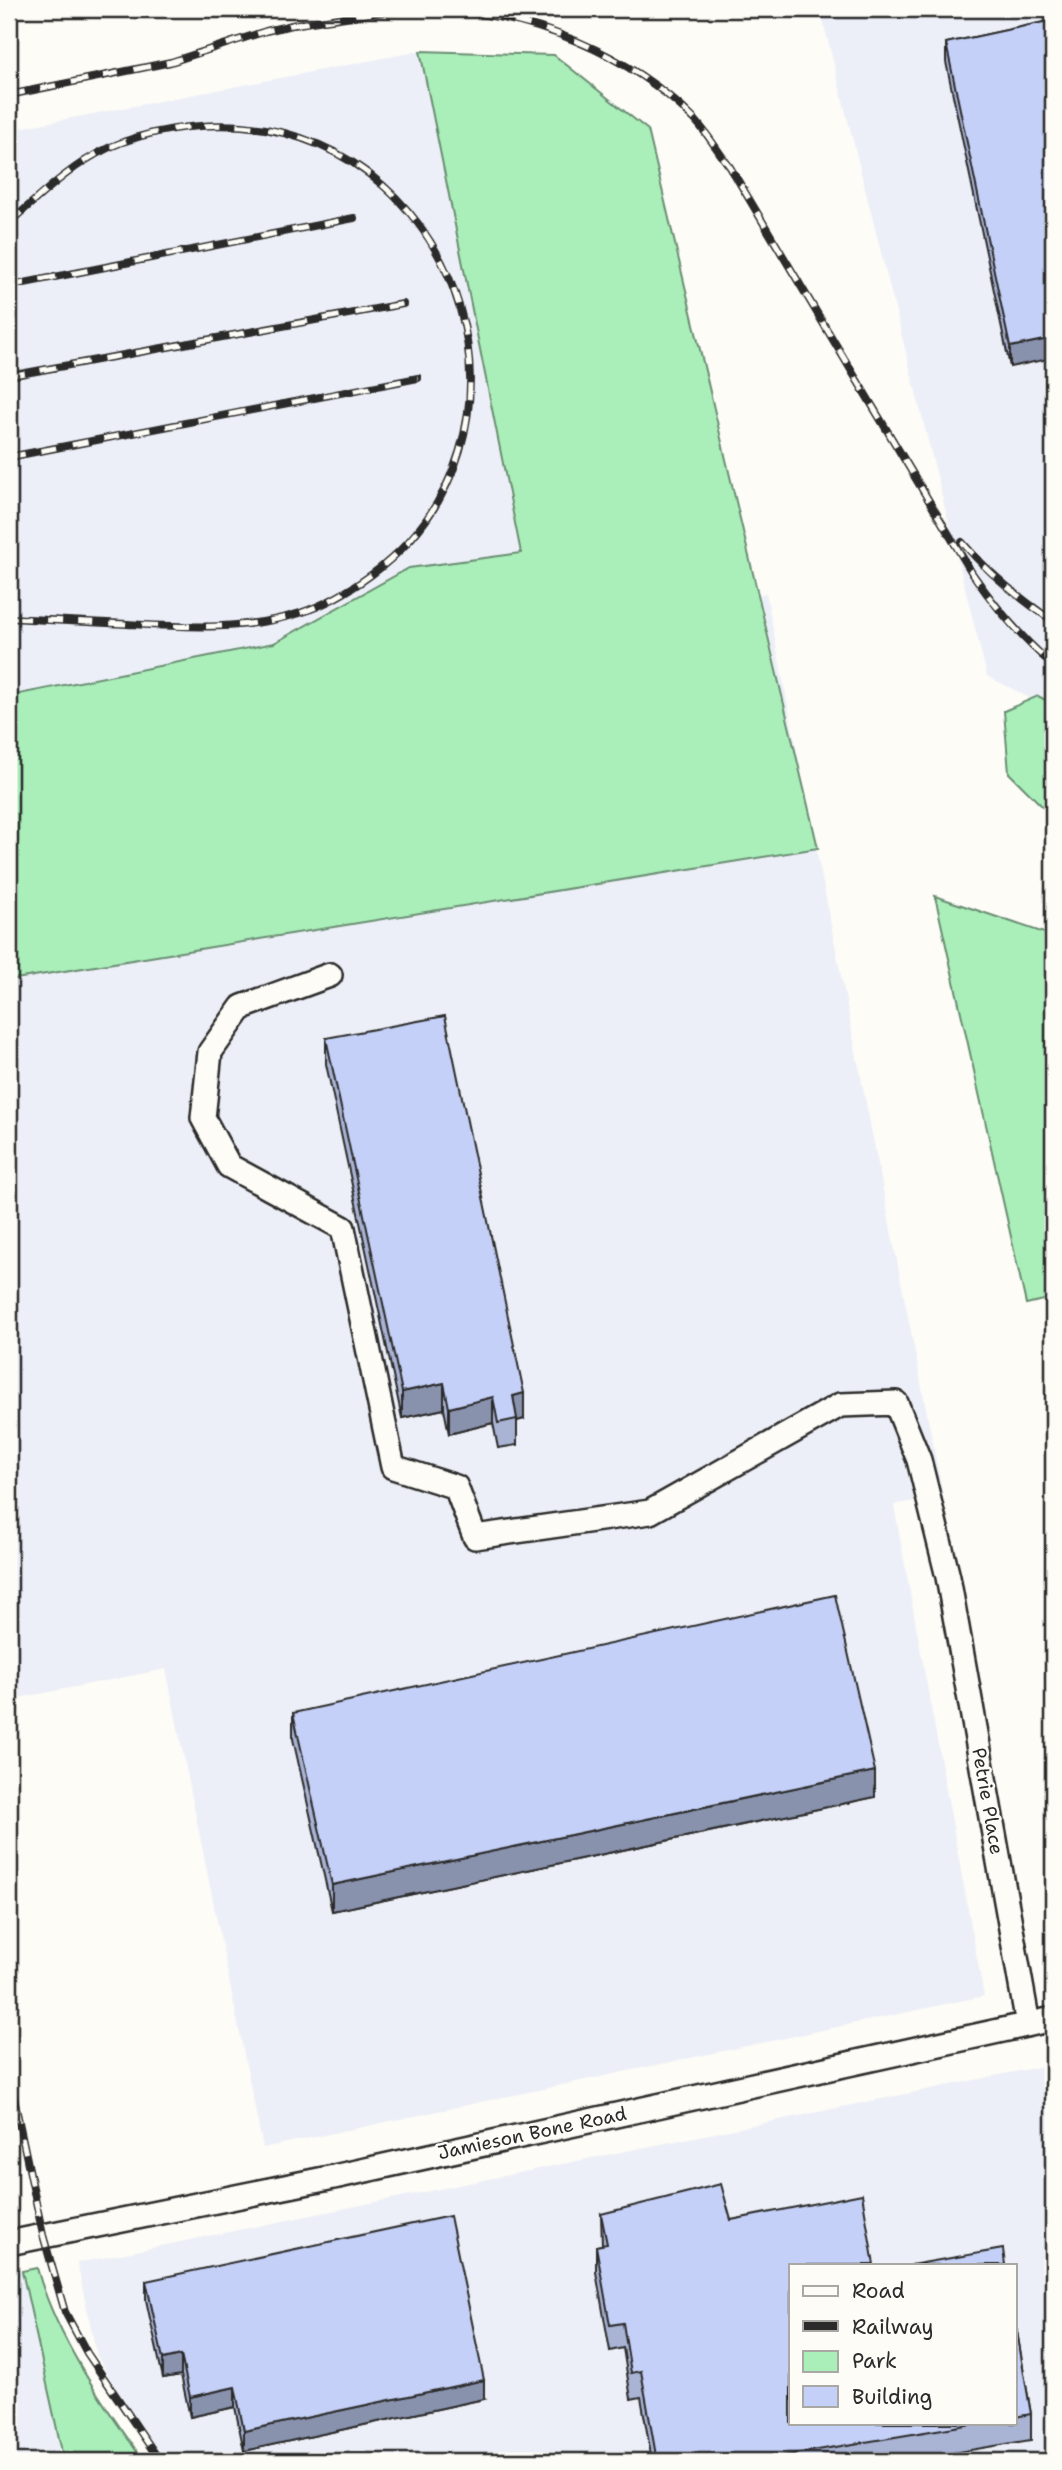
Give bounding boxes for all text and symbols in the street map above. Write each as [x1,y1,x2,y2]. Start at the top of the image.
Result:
street label: Petrie Place [966,1746,1010,1856]
street label: Jamieson Bone Road [435,2101,629,2165]
legend [789,2264,1016,2424]
text: Road [852,2277,905,2305]
text: Railway [852,2313,934,2341]
text: Park [852,2347,897,2375]
text: Building [852,2383,932,2411]

